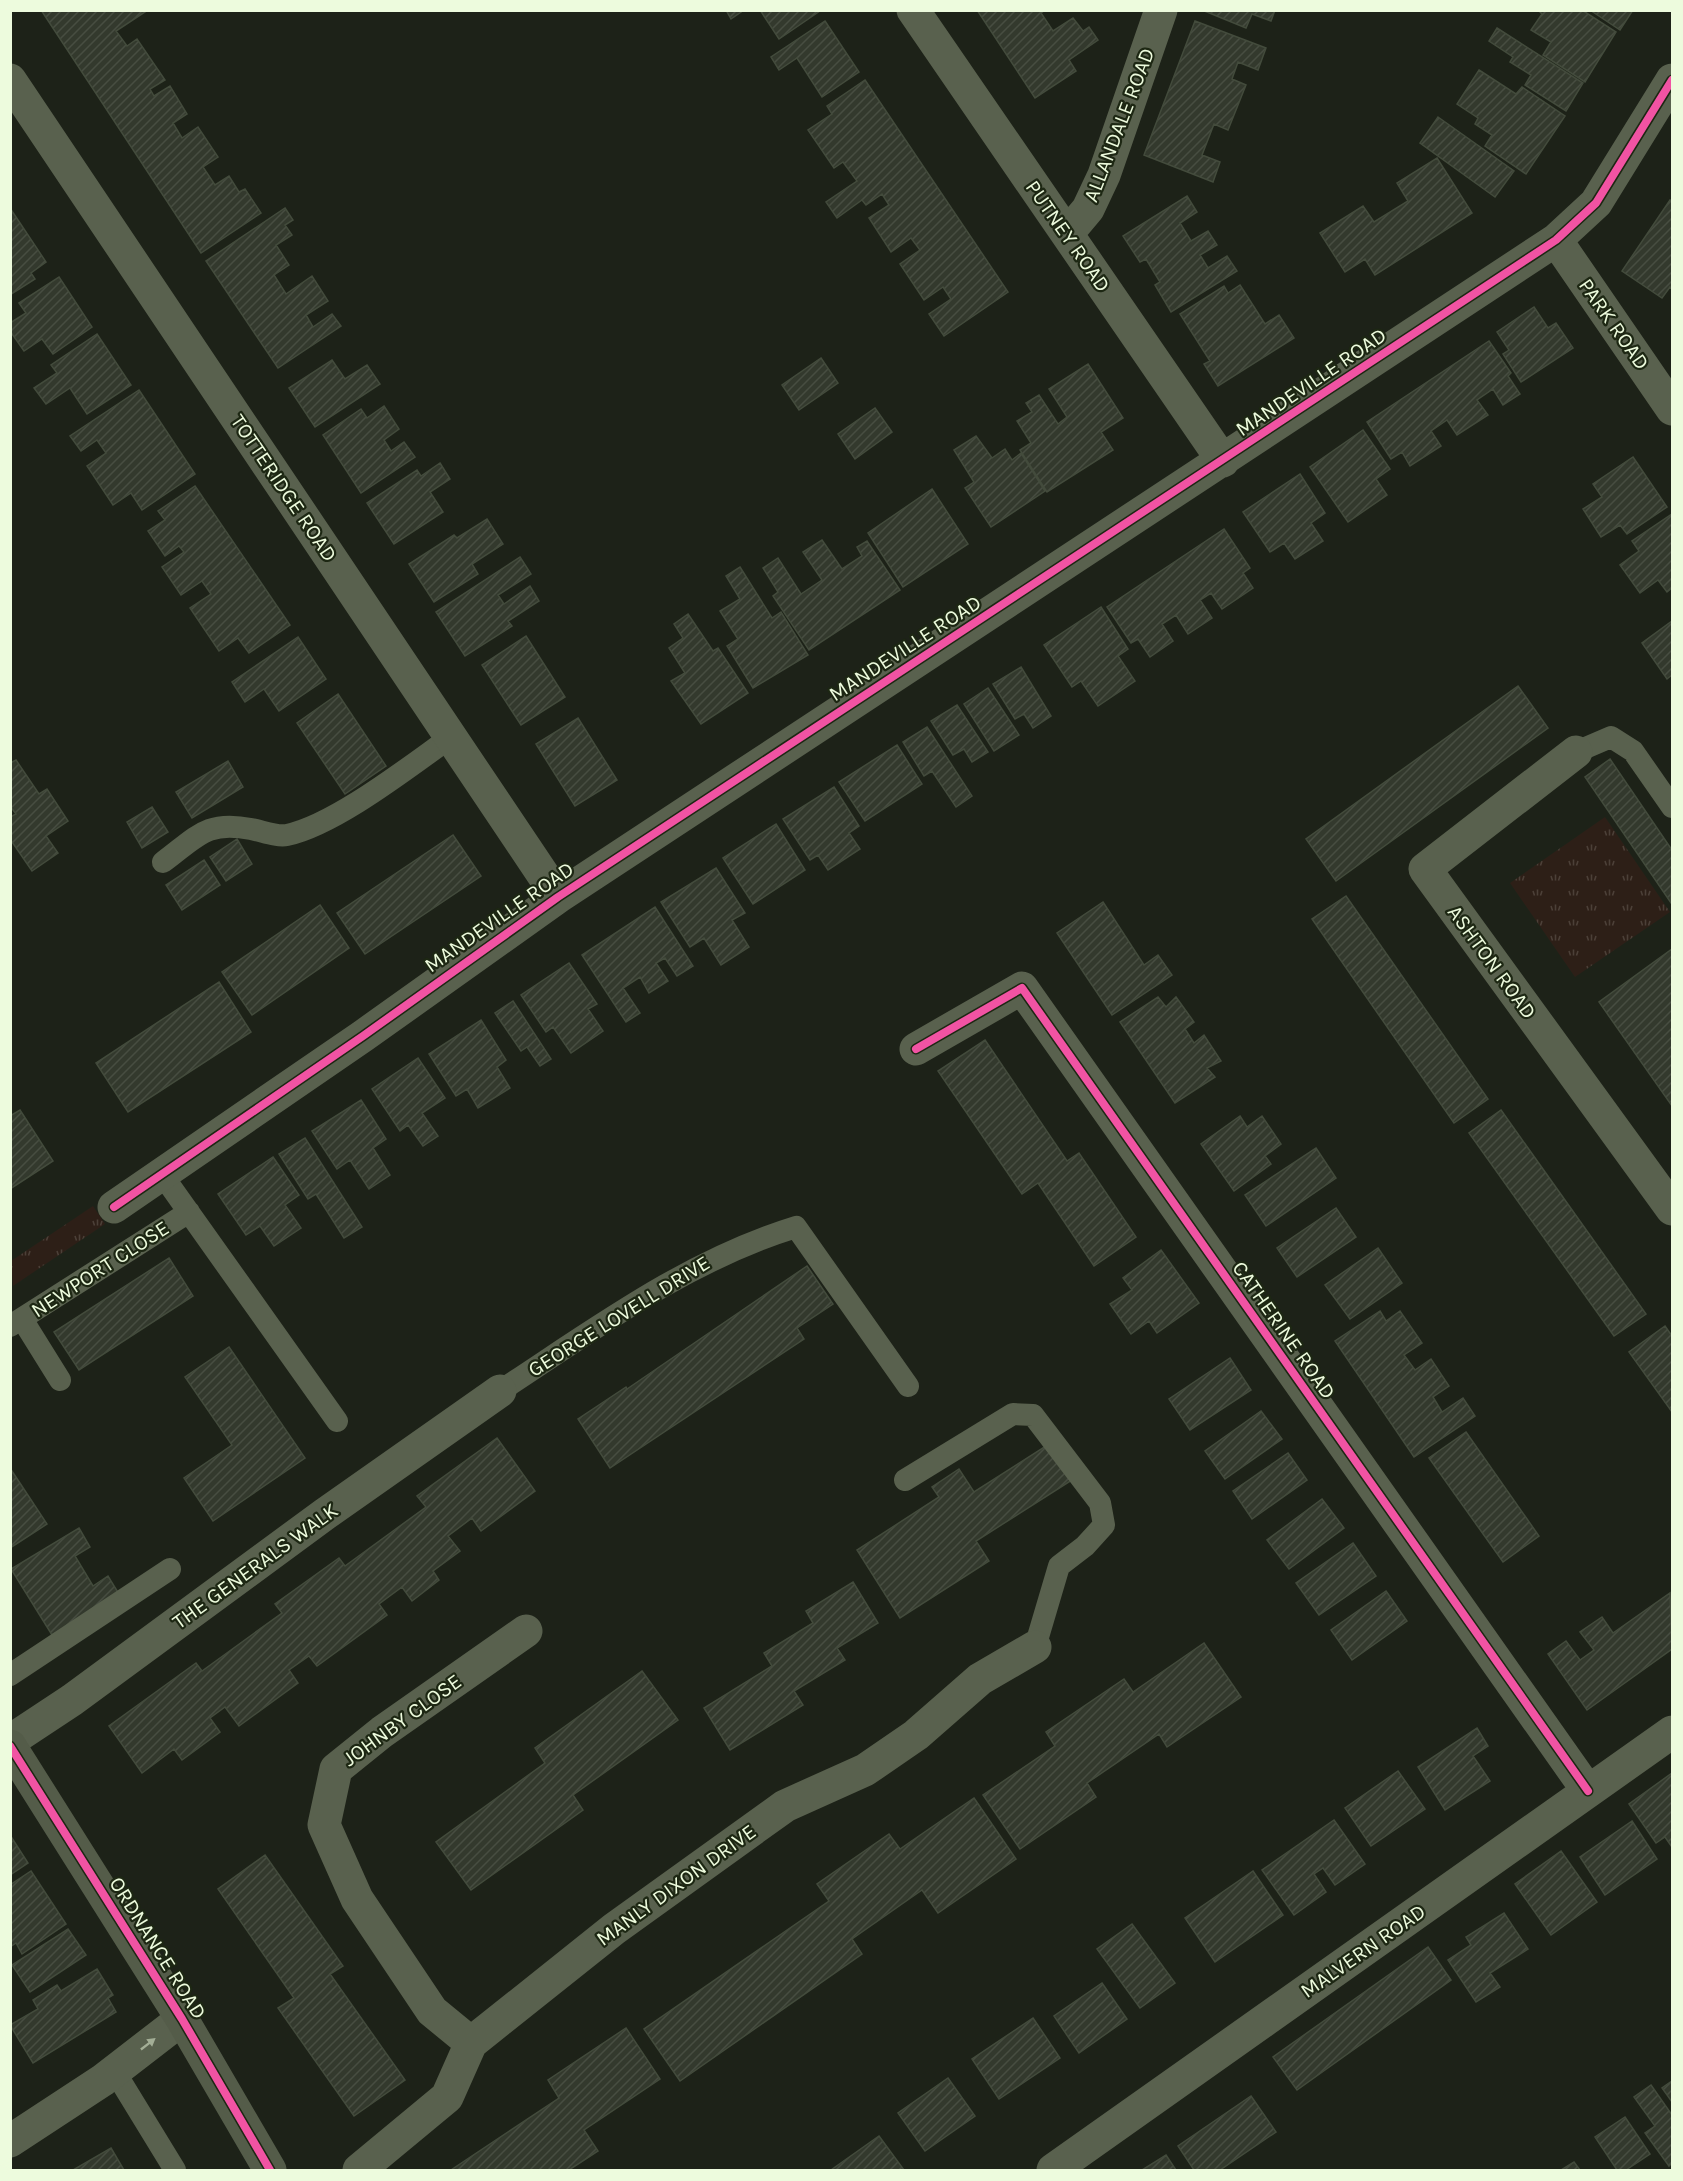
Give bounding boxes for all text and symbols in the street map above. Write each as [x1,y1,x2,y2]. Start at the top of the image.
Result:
street label: ALLANDALE ROAD [1079,45,1159,205]
street label: PUTNEY ROAD [1021,176,1115,296]
street label: PARK ROAD [1574,274,1654,374]
street label: MANDEVILLE ROAD [1231,323,1391,441]
street label: TOTTERIDGE ROAD [226,410,342,566]
street label: MANDEVILLE ROAD [825,590,985,706]
street label: MANDEVILLE ROAD [420,857,578,977]
street label: ASHTON ROAD [1443,901,1541,1023]
street label: NEWPORT CLOSE [27,1216,173,1322]
street label: GEORGE LOVELL DRIVE [524,1250,714,1382]
street label: CATHERINE ROAD [1228,1256,1340,1404]
street label: THE GENERALS WALK [168,1498,342,1634]
street label: JOHNBY CLOSE [338,1669,466,1771]
street label: MANLY DIXON DRIVE [592,1819,760,1951]
street label: ORDNANCE ROAD [105,1872,211,2024]
street label: MALVERN ROAD [1296,1899,1430,2003]
one-way arrow [140,2039,155,2051]

